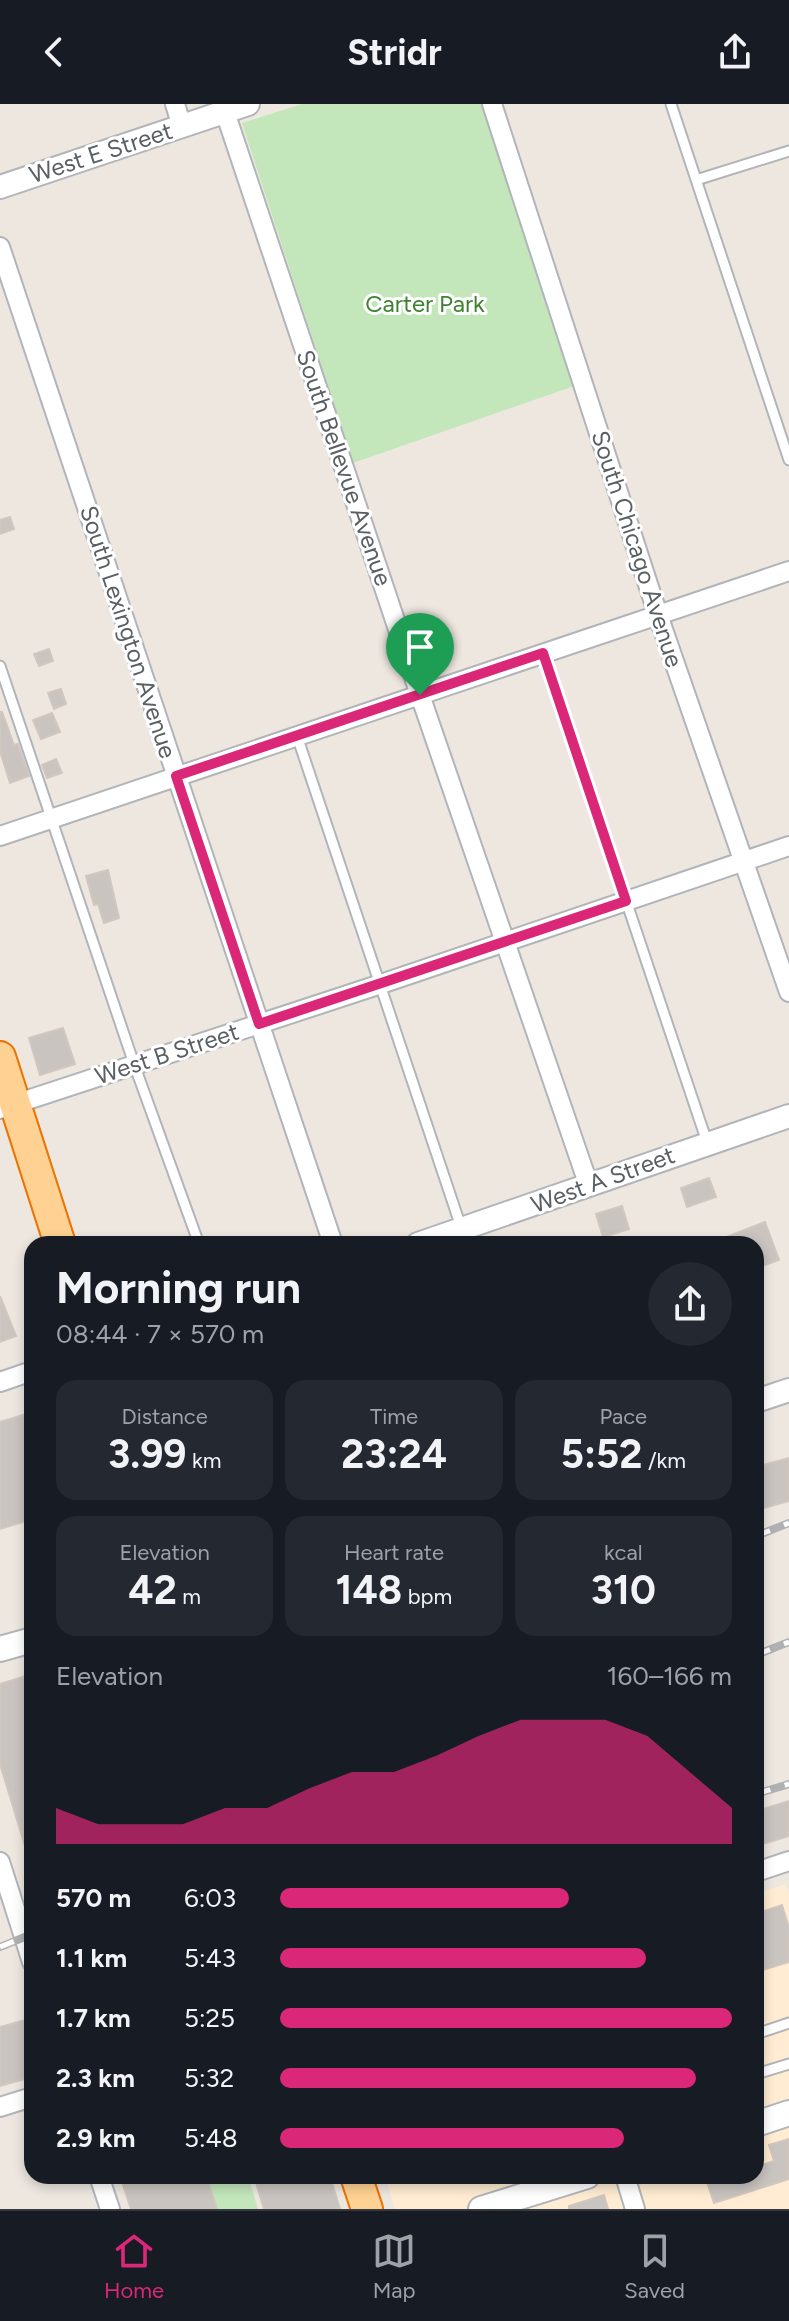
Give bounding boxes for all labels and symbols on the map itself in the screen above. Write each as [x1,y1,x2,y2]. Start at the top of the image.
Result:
street label: West E Street [26,116,176,189]
park label: Carter Park [365,289,485,318]
street label: South Bellevue Avenue [290,346,398,590]
street label: South Chicago Avenue [586,427,689,671]
street label: South Lexington Avenue [74,502,183,762]
pin [386,613,454,695]
street label: West B Street [91,1017,242,1090]
street label: West A Street [527,1140,679,1219]

